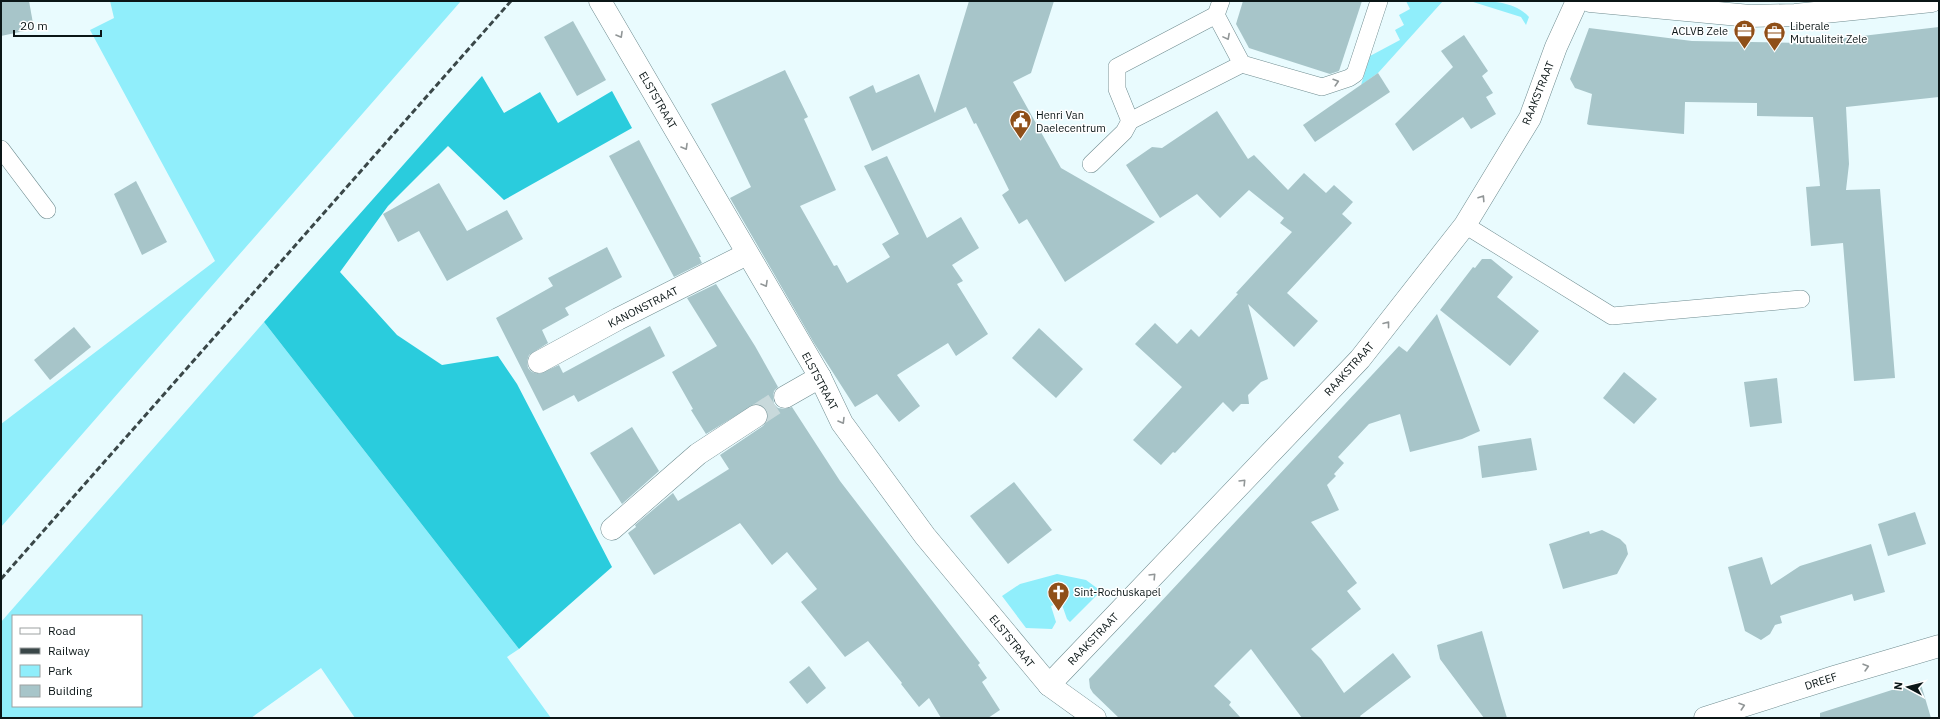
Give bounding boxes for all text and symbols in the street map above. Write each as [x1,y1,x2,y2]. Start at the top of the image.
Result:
scale bar [14,12,101,38]
text: 20 m [20,18,48,33]
office icon: ACLVB Zele [1731,18,1757,51]
office icon: Liberale Mutualiteit Zele [1761,19,1787,52]
place label: Liberale Mutualiteit Zele [1790,19,1867,46]
place label: ACLVB Zele [1672,24,1728,38]
one-way arrow [615,31,622,38]
one-way arrow [1222,32,1230,40]
street label: RAAKSTRAAT [1519,58,1557,127]
street label: ELSTSTRAAT [636,69,680,132]
one-way arrow [1333,78,1340,87]
public building icon: Henri Van Daelecentrum [1007,108,1033,141]
place label: Henri Van Daelecentrum [1036,108,1106,135]
one-way arrow [680,143,687,150]
one-way arrow [1477,195,1485,202]
one-way arrow [760,280,767,287]
street label: KANONSTRAAT [606,283,681,331]
one-way arrow [1383,322,1390,329]
street label: RAAKSTRAAT [1321,339,1377,399]
street label: ELSTSTRAAT [799,350,841,413]
one-way arrow [837,417,844,424]
one-way arrow [1238,479,1246,487]
one-way arrow [1148,573,1156,581]
church icon: Sint-Rochuskapel [1046,579,1072,612]
place label: Sint-Rochuskapel [1074,585,1161,599]
street label: RAAKSTRAAT [1064,609,1122,668]
street label: ELSTSTRAAT [986,612,1038,671]
legend [12,615,142,707]
text: Road [48,623,76,638]
text: Railway [48,643,90,658]
text: Park [48,663,73,678]
one-way arrow [1862,663,1869,672]
north arrow [1888,667,1928,707]
street label: DREEF [1803,669,1839,693]
text: N [1891,681,1906,691]
text: Building [48,683,93,698]
one-way arrow [1738,702,1745,711]

